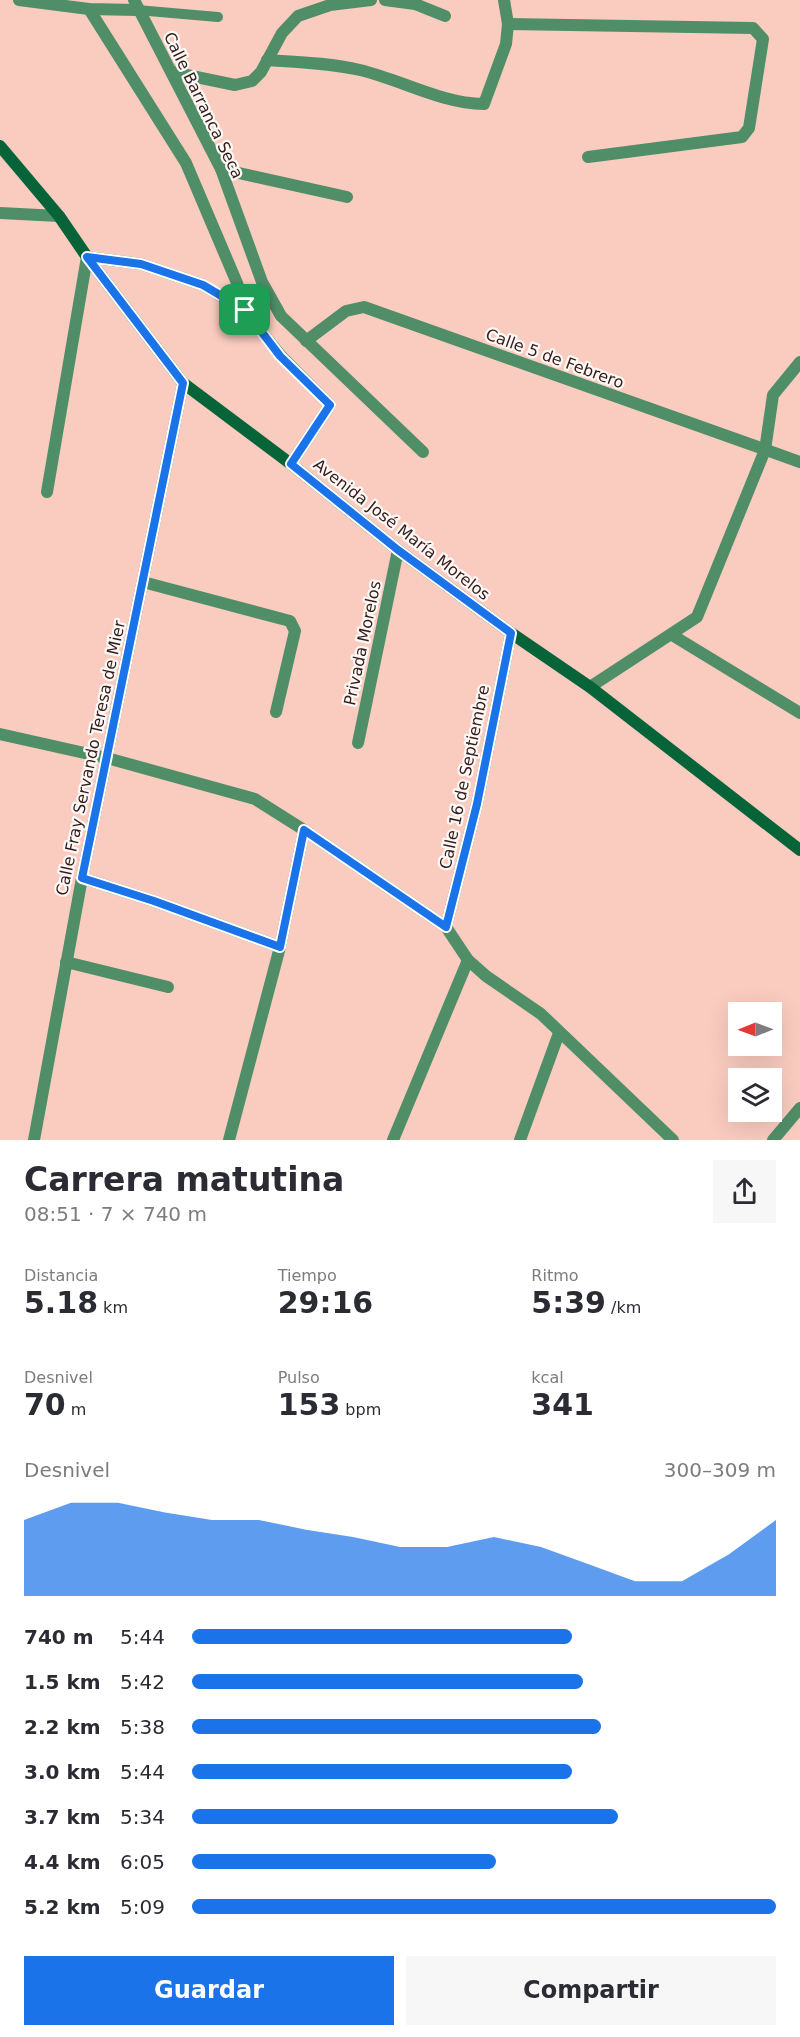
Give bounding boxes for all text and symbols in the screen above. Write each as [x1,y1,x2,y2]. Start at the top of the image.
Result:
street label: Calle Barranca Seca [160,29,247,182]
pin [219,284,270,335]
icon: arrive [228,293,261,326]
street label: Calle 5 de Febrero [483,325,626,392]
street label: Avenida José María Morelos [310,455,494,604]
street label: Privada Morelos [340,579,385,707]
street label: Calle Fray Servando Teresa de Mier [52,618,129,897]
street label: Calle 16 de Septiembre [436,683,493,871]
north arrow [728,1002,782,1056]
map controls [728,1002,782,1122]
button: layers [728,1068,782,1122]
text: Carrera matutina [24,1160,344,1199]
button: share [713,1160,776,1223]
text: 08:51 · 7 × 740 m [24,1202,207,1226]
text: Distancia [24,1266,98,1285]
text: Tiempo [278,1266,337,1285]
text: Ritmo [531,1266,579,1285]
text: 5.18 [24,1285,98,1320]
text: 29:16 [278,1285,373,1320]
text: 5:39 [531,1285,606,1320]
text: km [98,1298,128,1317]
text: /km [606,1298,641,1317]
text: Desnivel [24,1368,93,1387]
text: Pulso [278,1368,320,1387]
text: kcal [531,1368,564,1387]
text: 70 [24,1387,66,1422]
text: 153 [278,1387,340,1422]
text: 341 [531,1387,594,1422]
text: m [66,1400,86,1419]
text: bpm [340,1400,381,1419]
text: Desnivel [24,1458,110,1482]
text: 300–309 m [664,1458,776,1482]
text: 740 m [24,1625,94,1649]
text: 5:44 [120,1625,165,1649]
text: 1.5 km [24,1670,101,1694]
text: 5:42 [120,1670,165,1694]
text: 2.2 km [24,1715,101,1739]
text: 5:38 [120,1715,165,1739]
text: 3.0 km [24,1760,101,1784]
text: 5:44 [120,1760,165,1784]
text: 3.7 km [24,1805,101,1829]
text: 5:34 [120,1805,165,1829]
text: 4.4 km [24,1850,101,1874]
text: 6:05 [120,1850,165,1874]
text: 5.2 km [24,1895,101,1919]
text: 5:09 [120,1895,165,1919]
button: Guardar [24,1956,394,2025]
button: Compartir [406,1956,776,2025]

